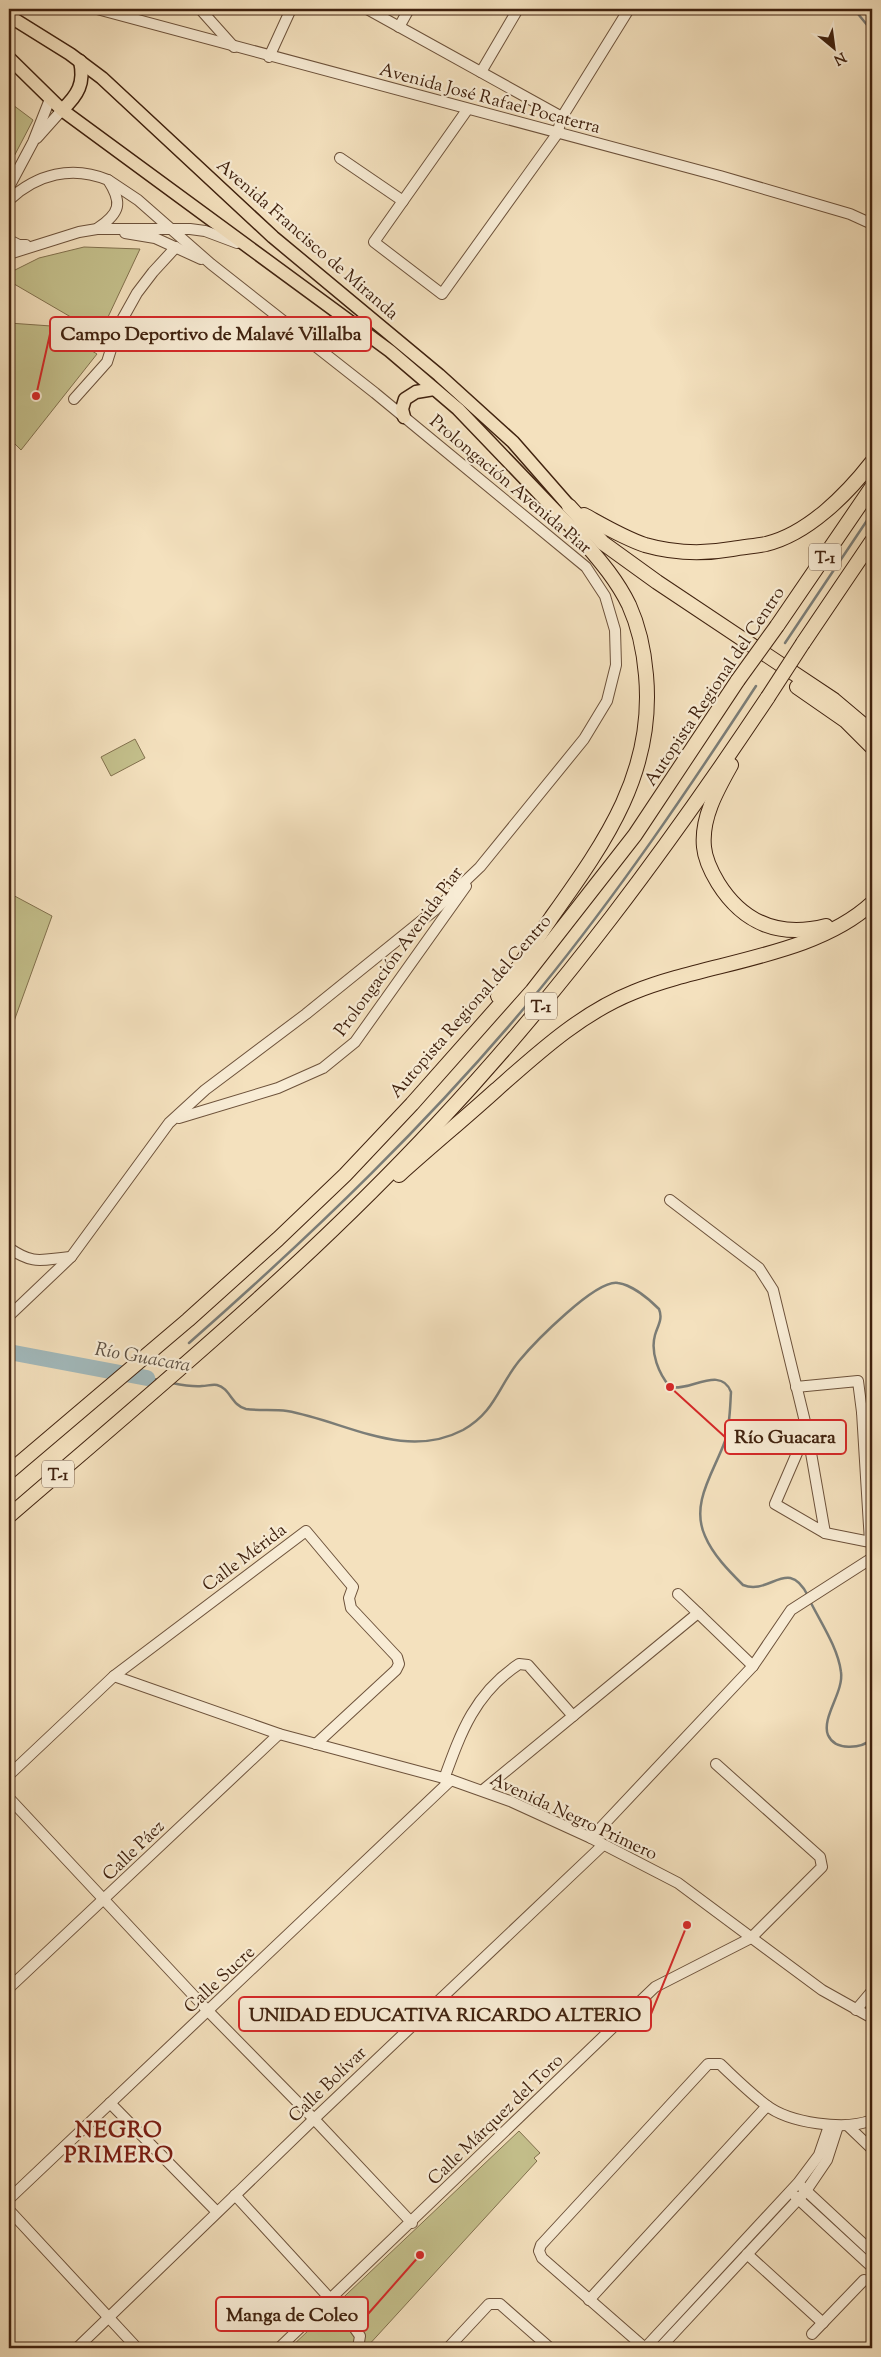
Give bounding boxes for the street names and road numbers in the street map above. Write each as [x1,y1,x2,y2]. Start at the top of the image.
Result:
street label: Avenida José Rafael Pocaterra [376,58,603,142]
street label: Avenida Francisco de Miranda [210,154,404,327]
street label: Prolongación Avenida Piar [423,410,597,561]
road number: T-1 [809,544,841,570]
street label: Autopista Regional del Centro [639,582,792,792]
street label: Prolongación Avenida Piar [329,862,470,1043]
street label: Autopista Regional del Centro [384,910,559,1105]
road number: T-1 [525,992,557,1019]
road number: T-1 [42,1460,74,1488]
street label: Calle Mérida [198,1518,293,1599]
street label: Avenida Negro Primero [485,1768,661,1868]
street label: Calle Páez [97,1815,172,1888]
street label: Calle Sucre [179,1941,262,2020]
street label: Calle Bolívar [283,2041,374,2130]
street label: Calle Márquez del Toro [423,2048,570,2192]

